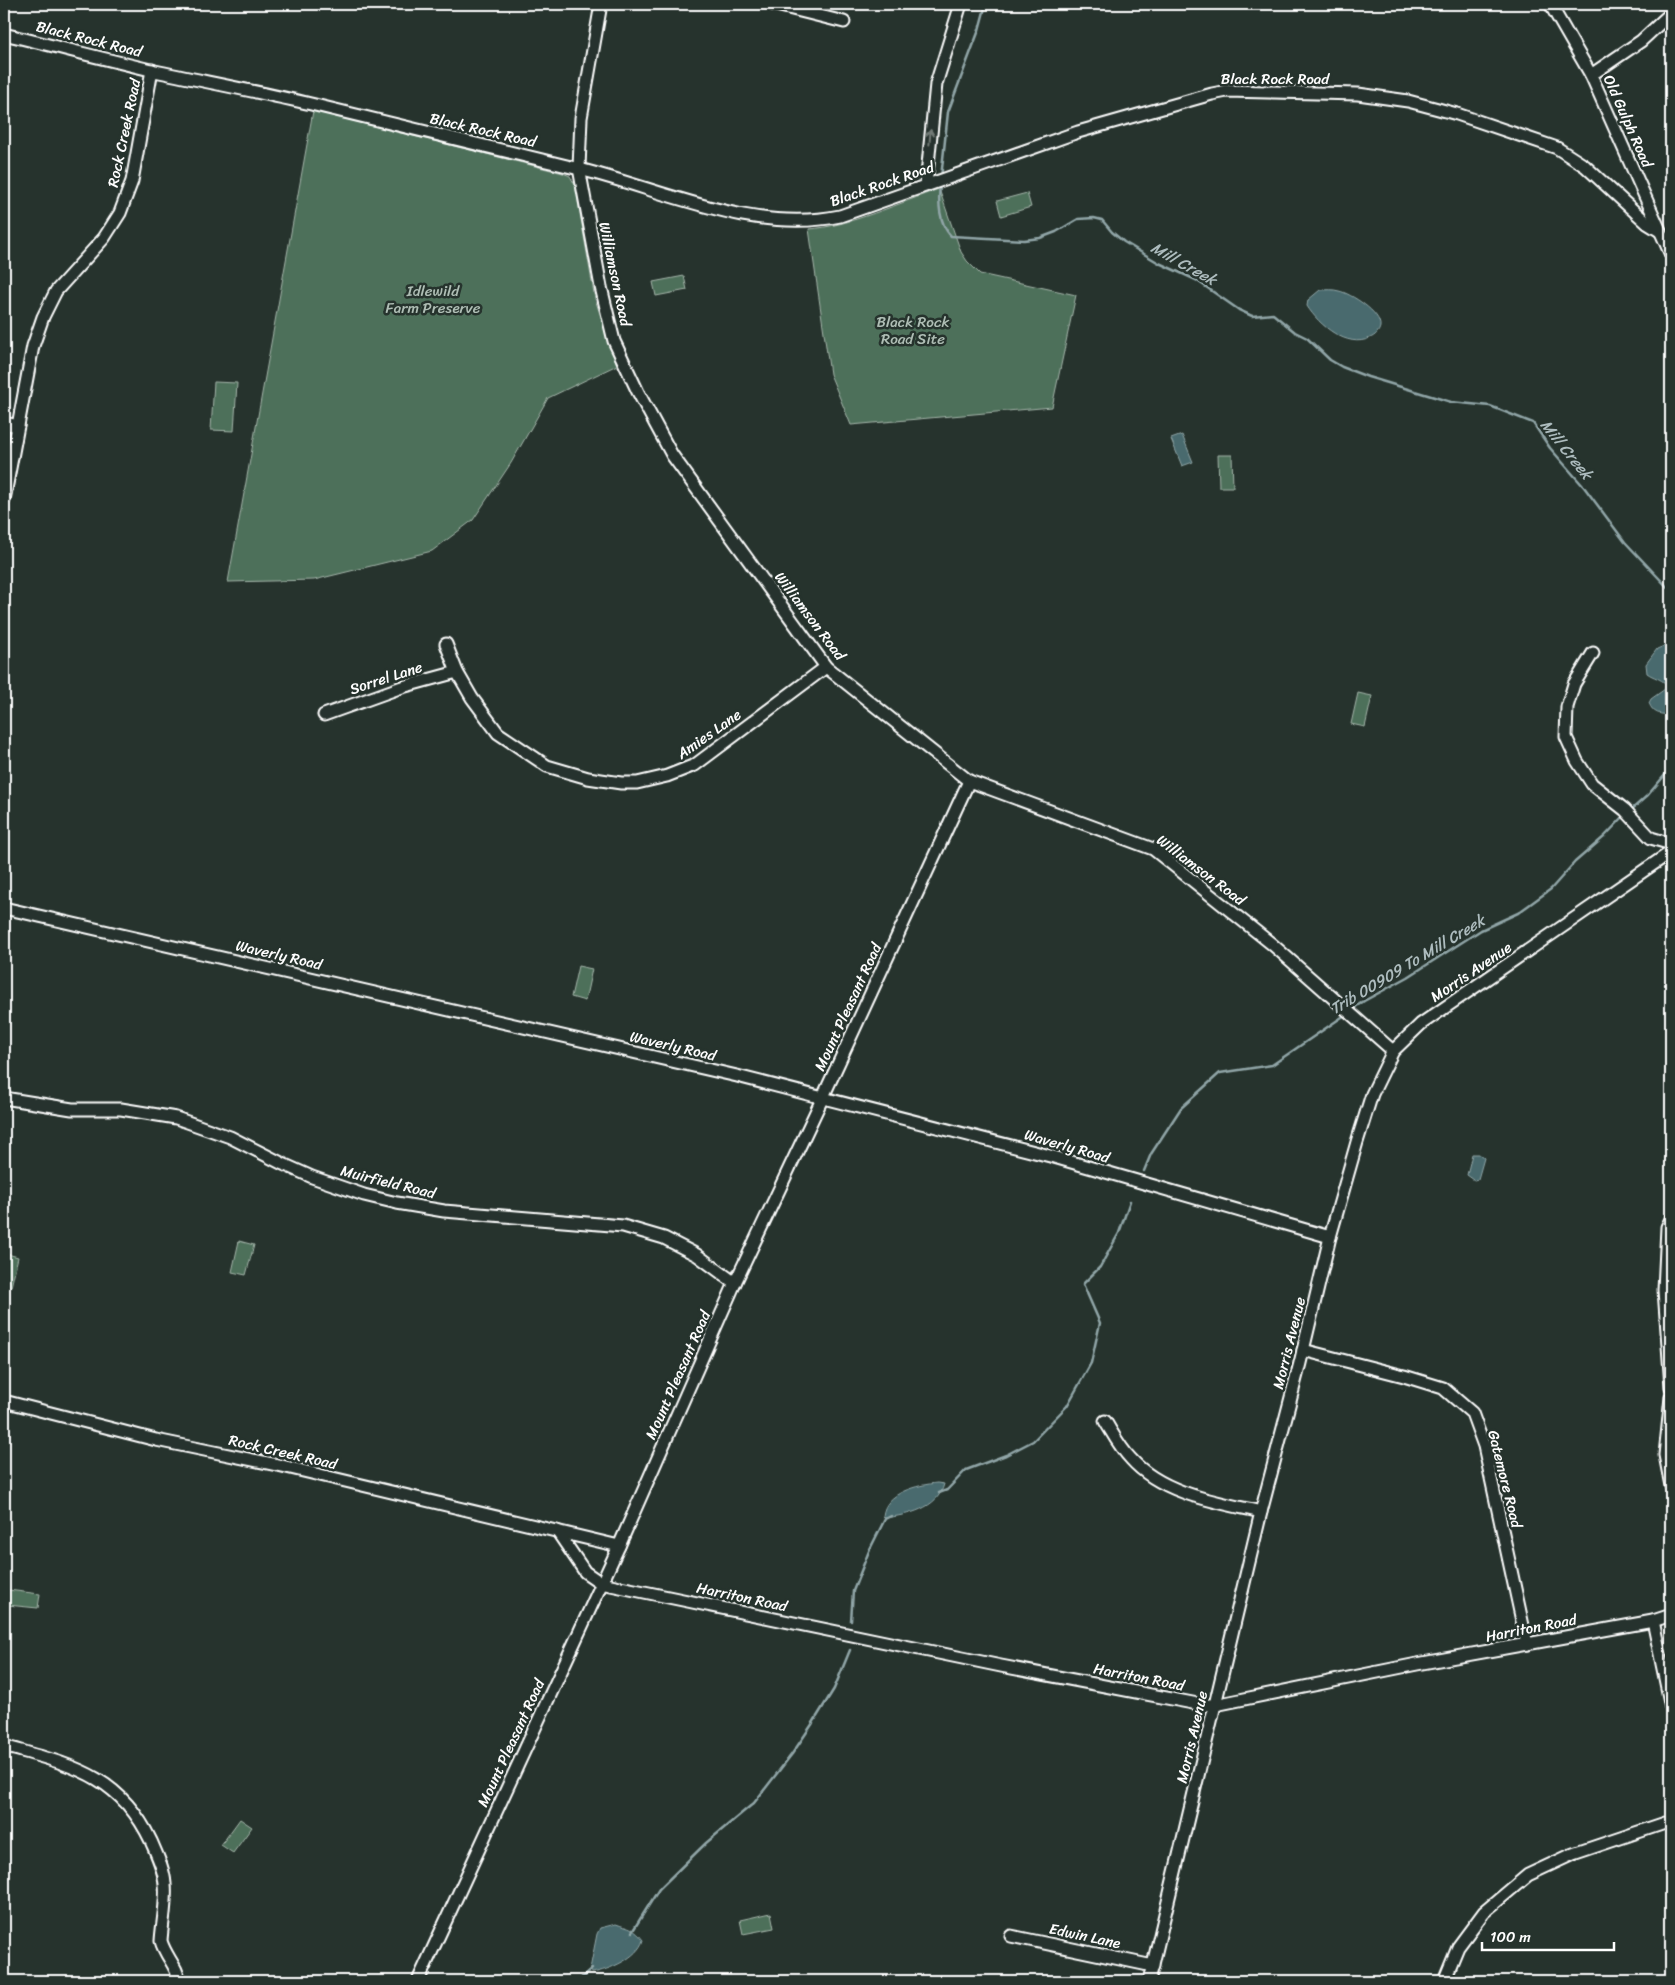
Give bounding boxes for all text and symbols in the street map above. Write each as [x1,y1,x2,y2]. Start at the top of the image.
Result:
street label: Black Rock Road [33,13,146,65]
street label: Black Rock Road [1221,66,1330,92]
street label: Old Gulph Road [1596,70,1661,173]
street label: Rock Creek Road [100,75,148,190]
street label: Black Rock Road [427,105,540,155]
one-way arrow [925,129,935,145]
street label: Black Rock Road [826,154,939,214]
street label: Williamson Road [591,219,639,330]
water label: Mill Creek [1145,233,1224,295]
park label: Idlewild Farm Preserve [386,278,481,321]
park label: Black Rock Road Site [877,309,949,352]
water label: Mill Creek [1533,412,1602,488]
street label: Williamson Road [768,566,853,667]
street label: Sorrel Lane [346,654,426,702]
street label: Amies Lane [670,702,747,767]
street label: Williamson Road [1151,828,1252,913]
water label: Trib 00909 To Mill Creek [1324,905,1493,1022]
street label: Waverly Road [233,932,326,978]
street label: Morris Avenue [1425,935,1518,1009]
street label: Mount Pleasant Road [807,938,890,1075]
street label: Waverly Road [627,1023,720,1069]
street label: Waverly Road [1021,1121,1114,1171]
street label: Muirfield Road [338,1158,439,1207]
street label: Morris Avenue [1265,1294,1313,1392]
street label: Mount Pleasant Road [638,1305,719,1444]
street label: Rock Creek Road [226,1427,341,1477]
street label: Gatemore Road [1480,1427,1530,1532]
street label: Harriton Road [694,1575,791,1620]
street label: Harriton Road [1483,1606,1580,1650]
street label: Harriton Road [1091,1655,1188,1699]
street label: Mount Pleasant Road [470,1674,553,1811]
street label: Morris Avenue [1169,1688,1215,1786]
street label: Edwin Lane [1047,1916,1123,1956]
scale bar [1482,1920,1615,1952]
text: 100 m [1490,1924,1531,1950]

